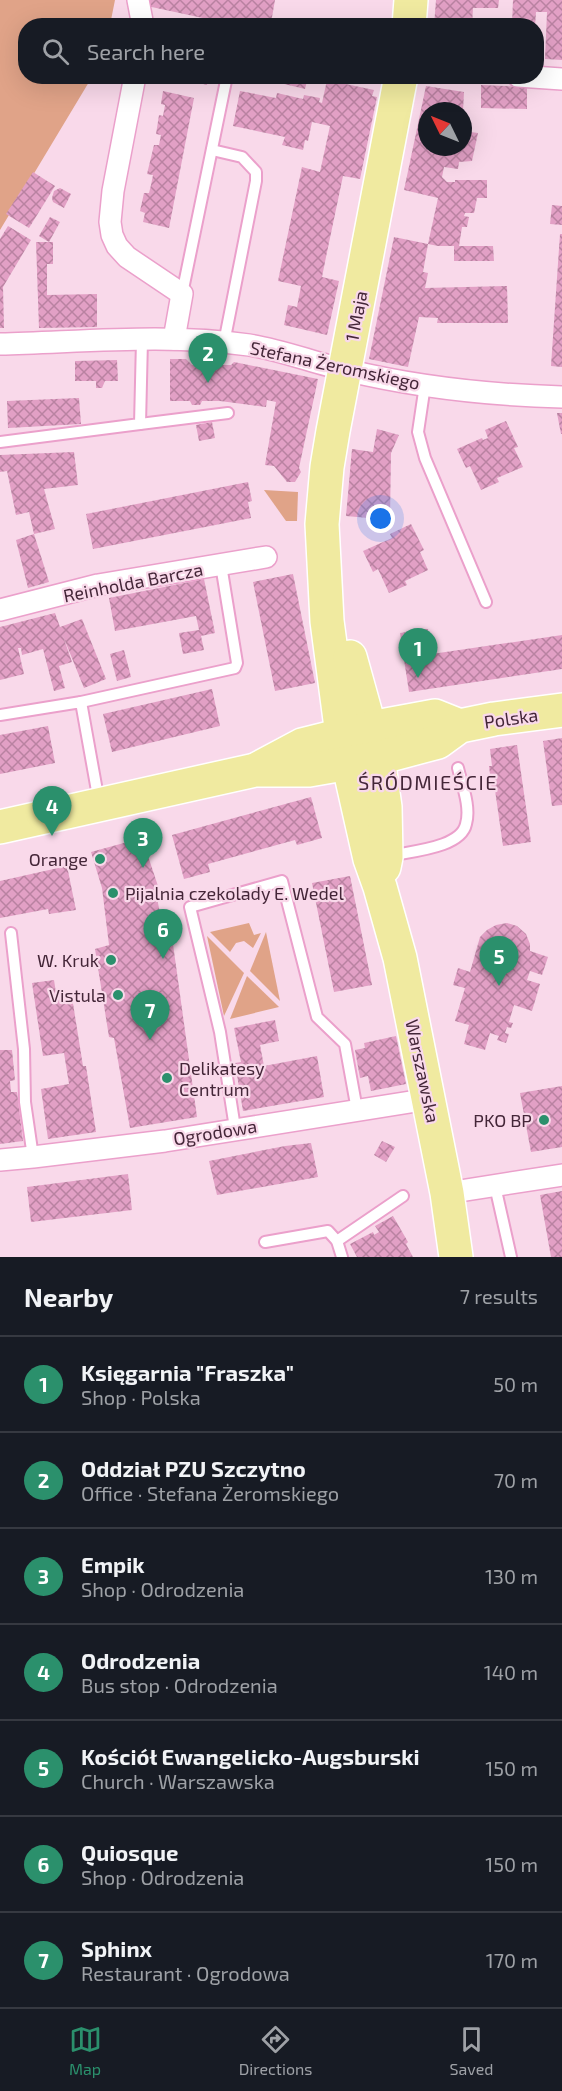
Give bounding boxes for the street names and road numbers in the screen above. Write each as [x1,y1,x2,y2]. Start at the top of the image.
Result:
street label: 1 Maja [340,289,372,343]
street label: Stefana Żeromskiego [248,336,422,394]
street label: Reinholda Barcza [61,558,205,606]
street label: Polska [483,703,539,733]
street label: Warszawska [401,1017,445,1125]
street label: Ogrodowa [172,1115,258,1149]

